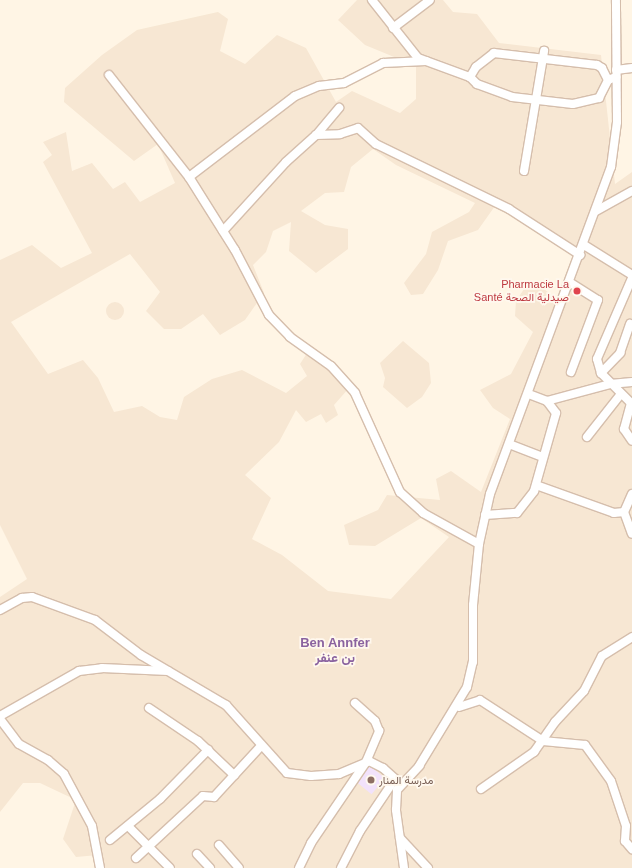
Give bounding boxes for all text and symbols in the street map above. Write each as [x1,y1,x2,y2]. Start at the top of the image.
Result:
place label: Pharmacie La Santé صيدلية الصحة [474,278,569,304]
marker: Pharmacie La Santé صيدلية الصحة [572,286,582,296]
district label: Ben Annfer بن عنفر [300,636,370,667]
place label: مدرسة المنار [379,773,433,787]
marker: مدرسة المنار [366,775,376,785]

